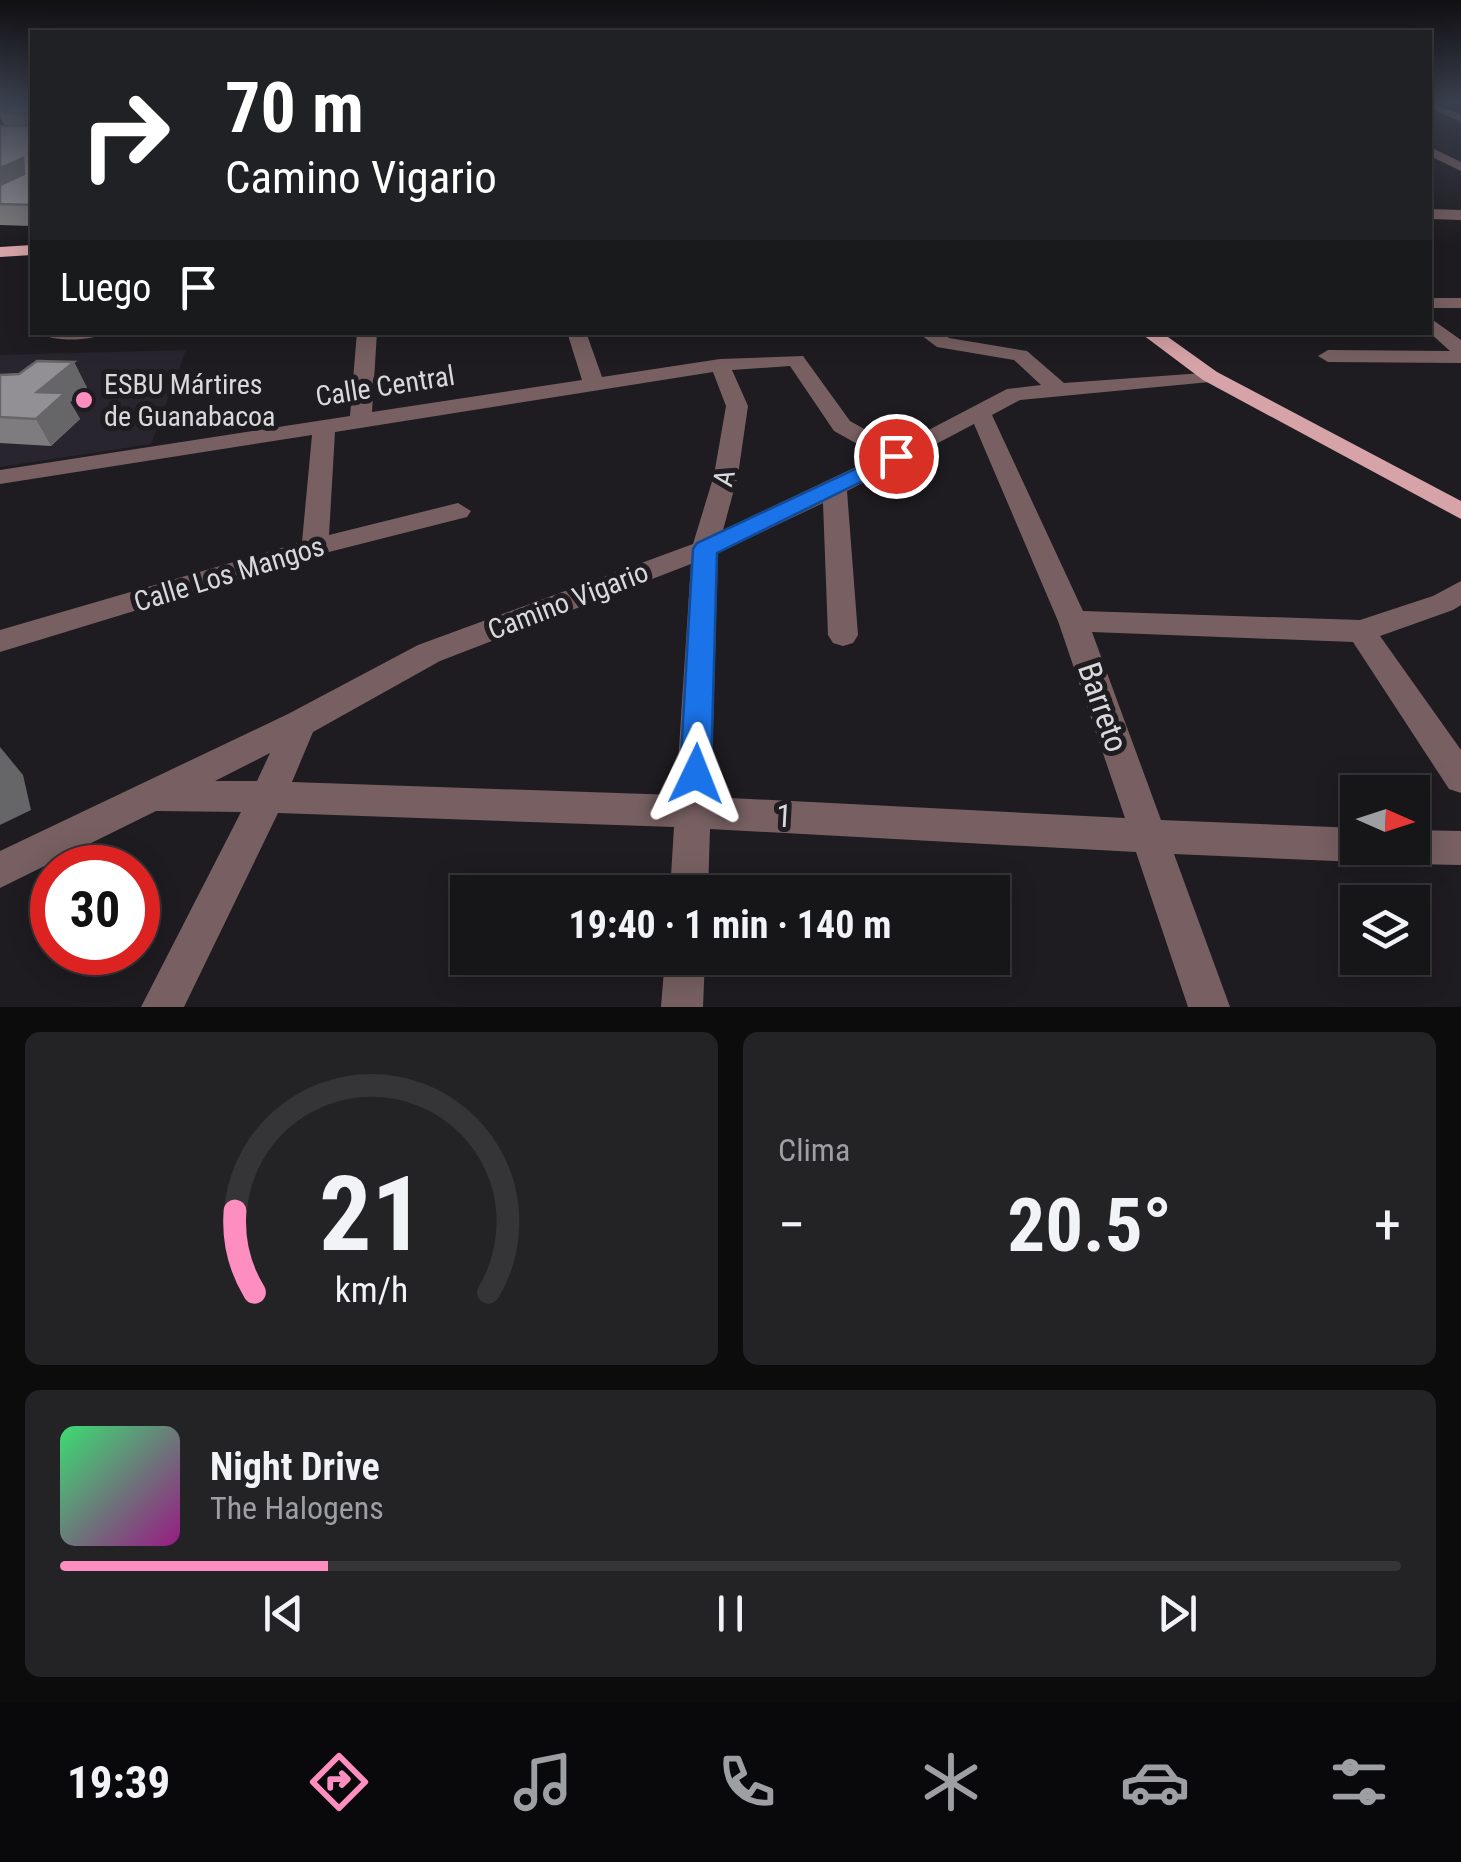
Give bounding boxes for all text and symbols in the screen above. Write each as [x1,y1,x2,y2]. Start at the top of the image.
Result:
text: 70 m [225,67,364,149]
icon: right [60,70,190,200]
text: Camino Vigario [225,151,497,204]
icon: arrive [171,260,226,315]
text: Luego [60,266,151,310]
street label: Calle Central [313,359,457,413]
place label: ESBU Mártires de Guanabacoa [104,368,276,433]
marker: ESBU Mártires de Guanabacoa [73,389,95,411]
pin [854,414,939,499]
icon: arrive [869,429,924,484]
street label: A [706,466,742,490]
street label: Calle Los Mangos [130,529,328,619]
street label: Camino Vigario [483,555,653,647]
street label: Barreto [1070,657,1136,757]
position arrow [644,722,748,826]
north arrow [1340,775,1430,865]
map controls [1340,775,1430,975]
street label: 1 [775,797,793,835]
speed limit sign: 30 [30,845,160,975]
button: layers [1340,885,1430,975]
text: 19:40 · 1 min · 140 m [569,903,891,947]
text: Clima [778,1131,850,1169]
text: 21 [319,1154,424,1275]
text: 20.5° [1007,1181,1172,1269]
text: − [778,1193,806,1257]
text: + [1374,1193,1401,1257]
text: km/h [335,1269,408,1311]
text: Night Drive [210,1445,380,1489]
text: The Halogens [210,1489,384,1527]
icon: previous [256,1586,311,1641]
icon: pause [703,1586,758,1641]
icon: next [1150,1586,1205,1641]
icon: directions [304,1747,374,1817]
icon: music [508,1747,578,1817]
icon: phone [712,1747,782,1817]
icon: climate [916,1747,986,1817]
icon: car [1120,1747,1190,1817]
icon: filters [1324,1747,1394,1817]
text: 19:39 [67,1756,170,1809]

